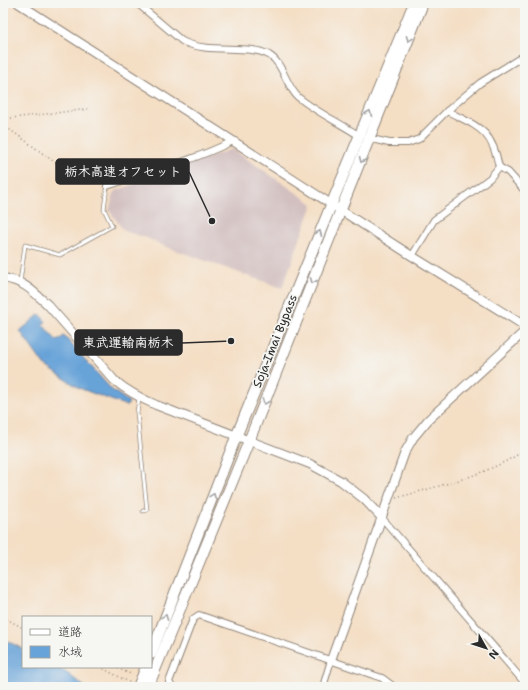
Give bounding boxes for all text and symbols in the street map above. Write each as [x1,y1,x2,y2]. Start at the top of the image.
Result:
one-way arrow [406,36,414,43]
one-way arrow [365,110,373,117]
one-way arrow [358,157,366,164]
callout: 栃木高速オフセット [56,159,189,184]
text: 栃木高速オフセット [64,163,182,180]
one-way arrow [315,229,323,236]
one-way arrow [310,278,318,285]
street label: Soja-Imai Bypass [249,292,301,390]
callout: 東武運輸南栃木 [75,330,182,355]
text: 東武運輸南栃木 [82,334,174,351]
one-way arrow [262,397,270,405]
one-way arrow [208,493,216,500]
one-way arrow [161,614,169,621]
legend [22,616,152,668]
text: 道路 [58,624,82,640]
north arrow [466,628,506,668]
text: 水域 [58,644,82,660]
text: N [485,646,502,662]

